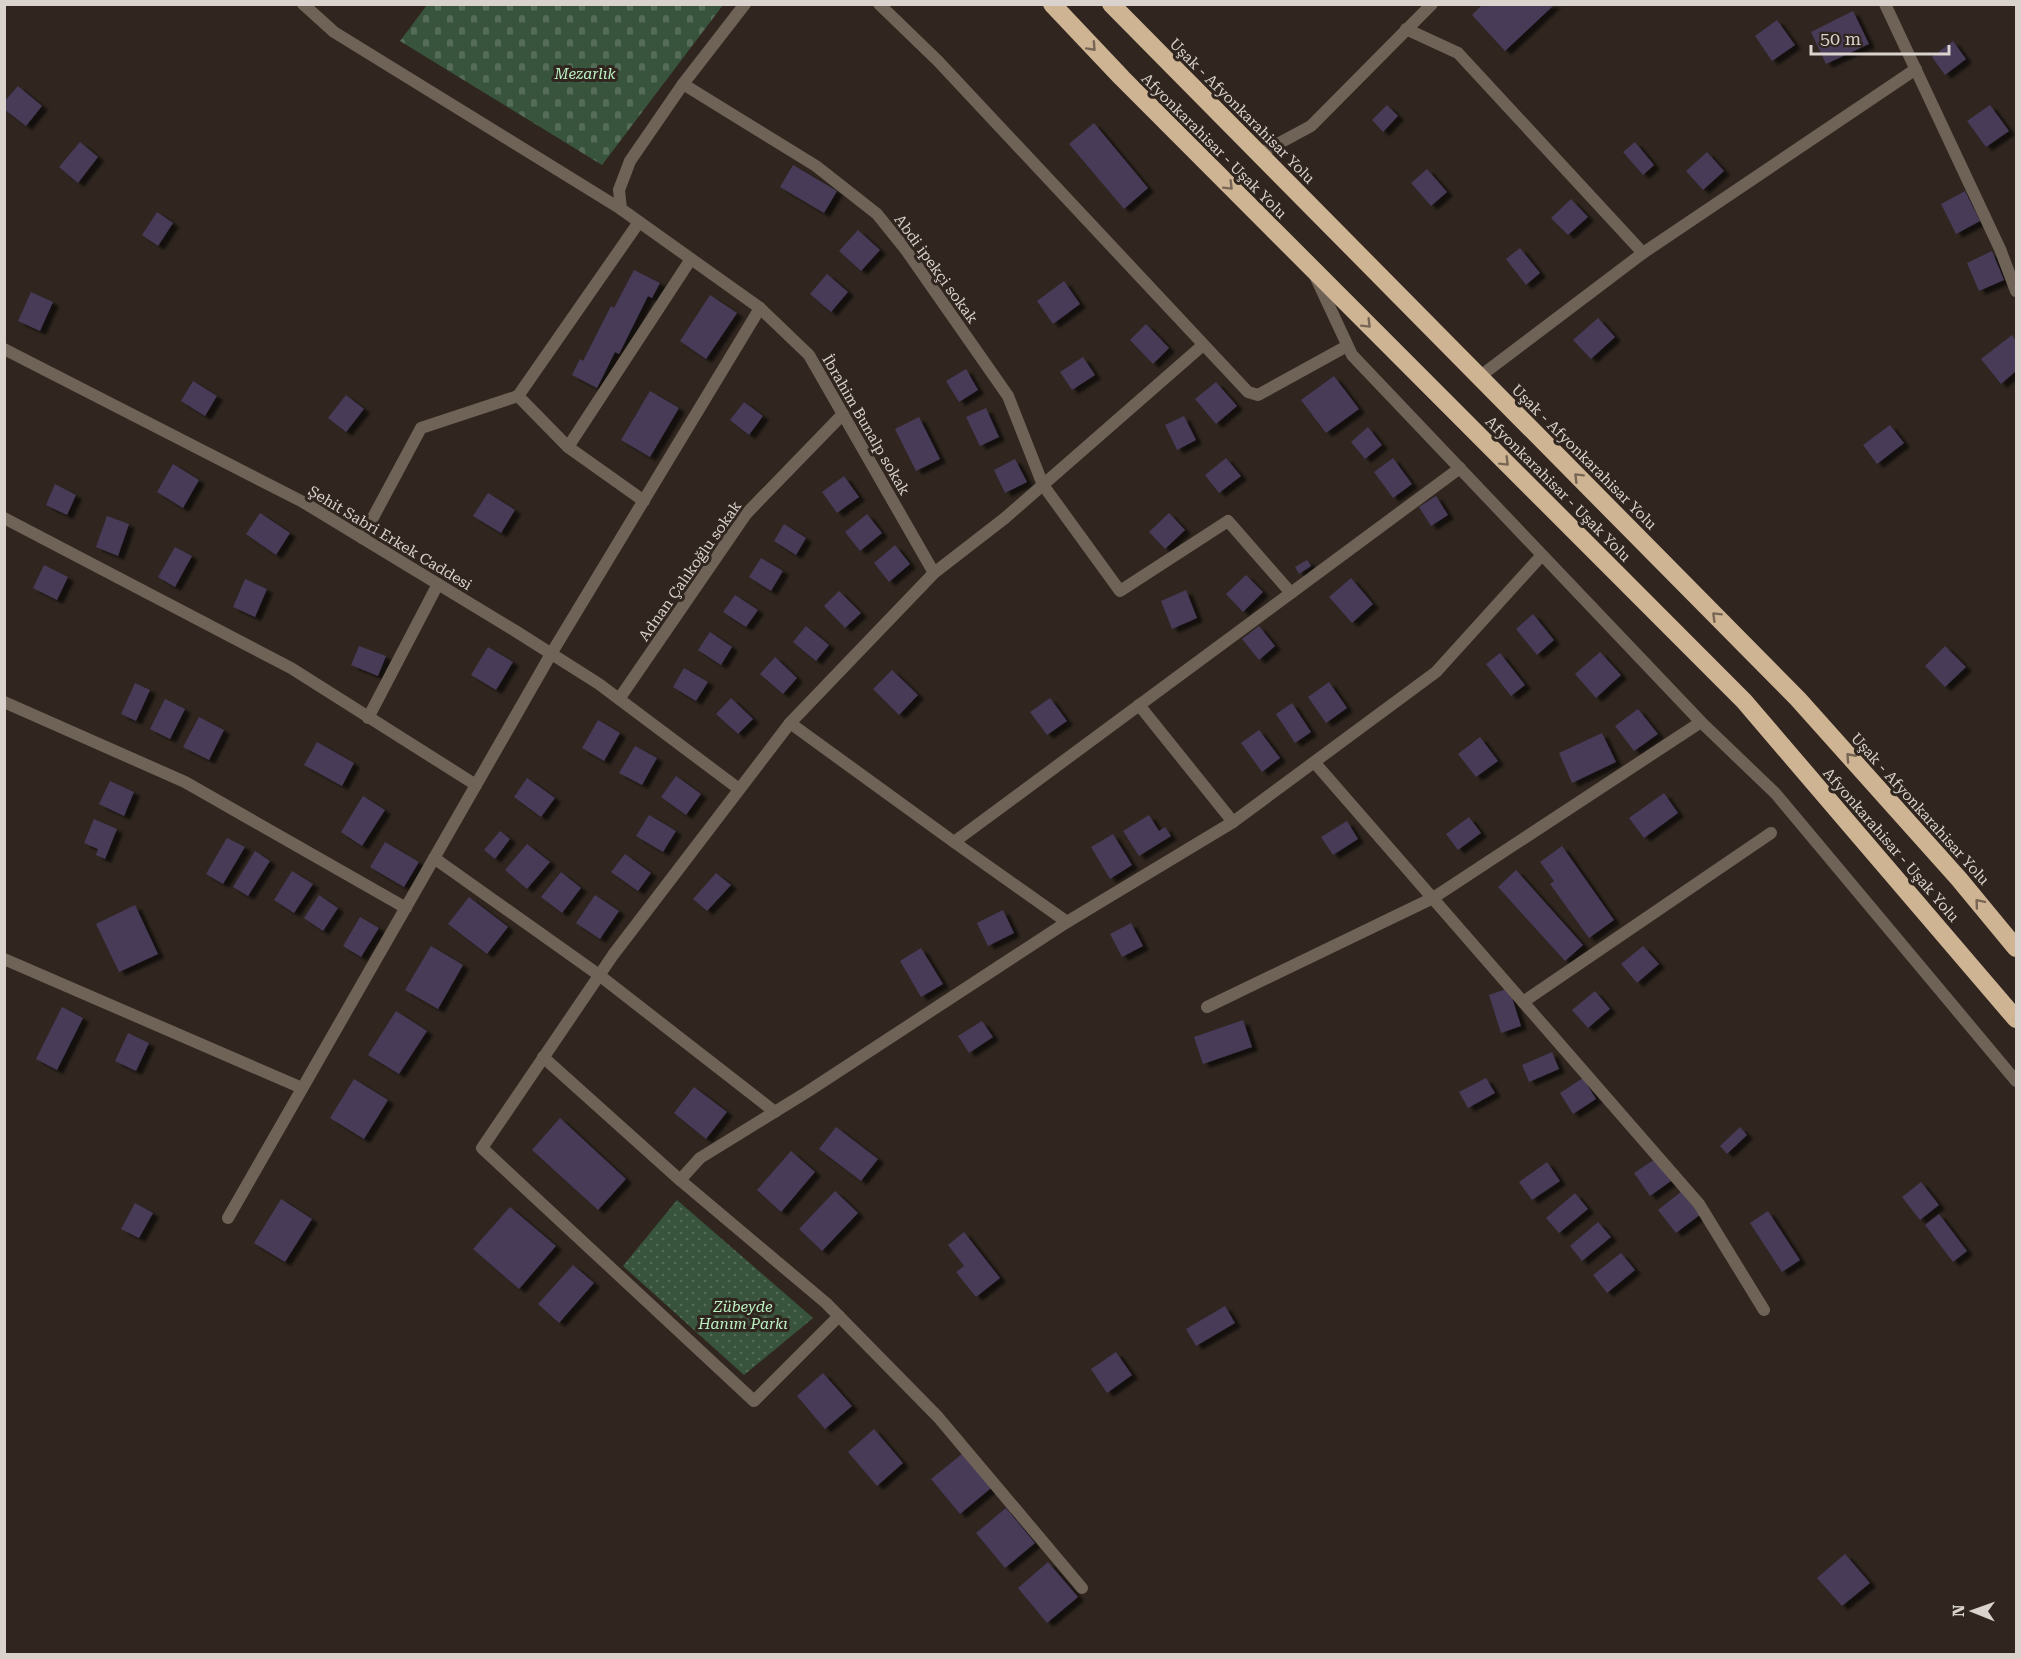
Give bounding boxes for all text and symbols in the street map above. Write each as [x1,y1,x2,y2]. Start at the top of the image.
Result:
scale bar [1811,18,1949,56]
text: 50 m [1820,28,1861,49]
street label: Uşak - Afyonkarahisar Yolu [1166,35,1319,188]
one-way arrow [1085,40,1096,51]
park label: Mezarlık [553,65,616,83]
street label: Afyonkarahisar - Uşak Yolu [1138,70,1291,223]
one-way arrow [1223,179,1233,190]
street label: Abdi ipekçi sokak [890,211,982,327]
one-way arrow [1360,317,1371,328]
street label: İbrahim Bunalp sokak [818,351,914,499]
street label: Uşak - Afyonkarahisar Yolu [1508,381,1661,534]
street label: Afyonkarahisar - Uşak Yolu [1482,413,1635,566]
one-way arrow [1497,454,1508,465]
one-way arrow [1575,474,1586,485]
street label: Şehit Sabri Erkek Caddesi [305,482,475,594]
street label: Adnan Çalıkoğlu sokak [635,497,746,645]
one-way arrow [1712,612,1723,623]
street label: Uşak - Afyonkarahisar Yolu [1847,729,1993,889]
one-way arrow [1846,753,1857,764]
street label: Afyonkarahisar - Uşak Yolu [1819,764,1963,926]
one-way arrow [1975,899,1986,910]
park label: Zübeyde Hanım Parkı [697,1298,788,1333]
north arrow [1943,1581,2003,1641]
text: N [1949,1604,1968,1617]

